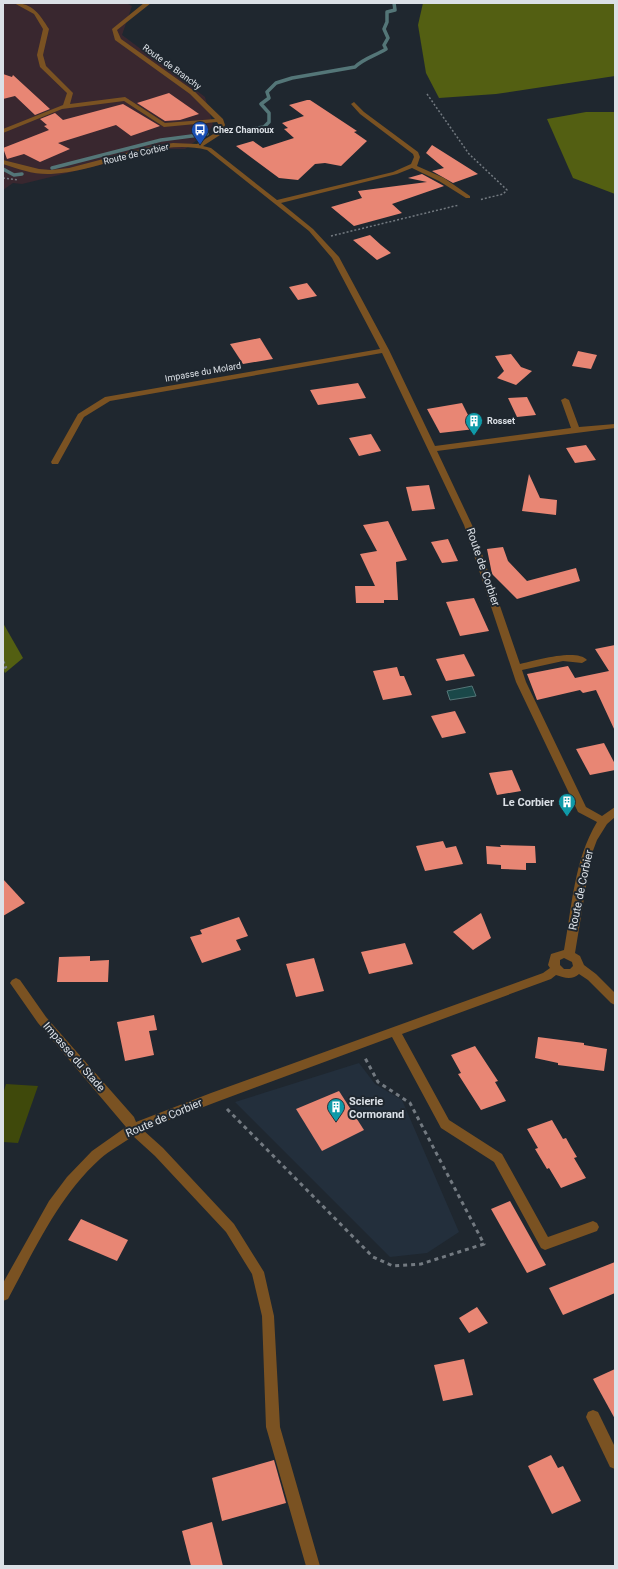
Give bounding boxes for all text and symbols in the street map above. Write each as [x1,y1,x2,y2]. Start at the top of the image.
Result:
street label: Route de Branchy [141,42,204,92]
bus stop icon: Chez Chamoux [190,120,210,145]
place label: Chez Chamoux [213,125,274,135]
street label: Route de Corbier [102,142,170,166]
street label: Impasse du Molard [164,360,242,384]
building icon: Rosset [464,411,484,436]
place label: Rosset [487,416,515,426]
street label: Route de Corbier [464,526,503,608]
building icon: Le Corbier [557,792,577,817]
place label: Le Corbier [503,796,554,809]
street label: Route de Corbier [566,848,596,931]
street label: Impasse du Stade [40,1020,108,1095]
place label: Scierie Cormorand [349,1095,404,1121]
street label: Route de Corbier [124,1096,204,1140]
building icon: Scierie Cormorand [326,1097,346,1122]

